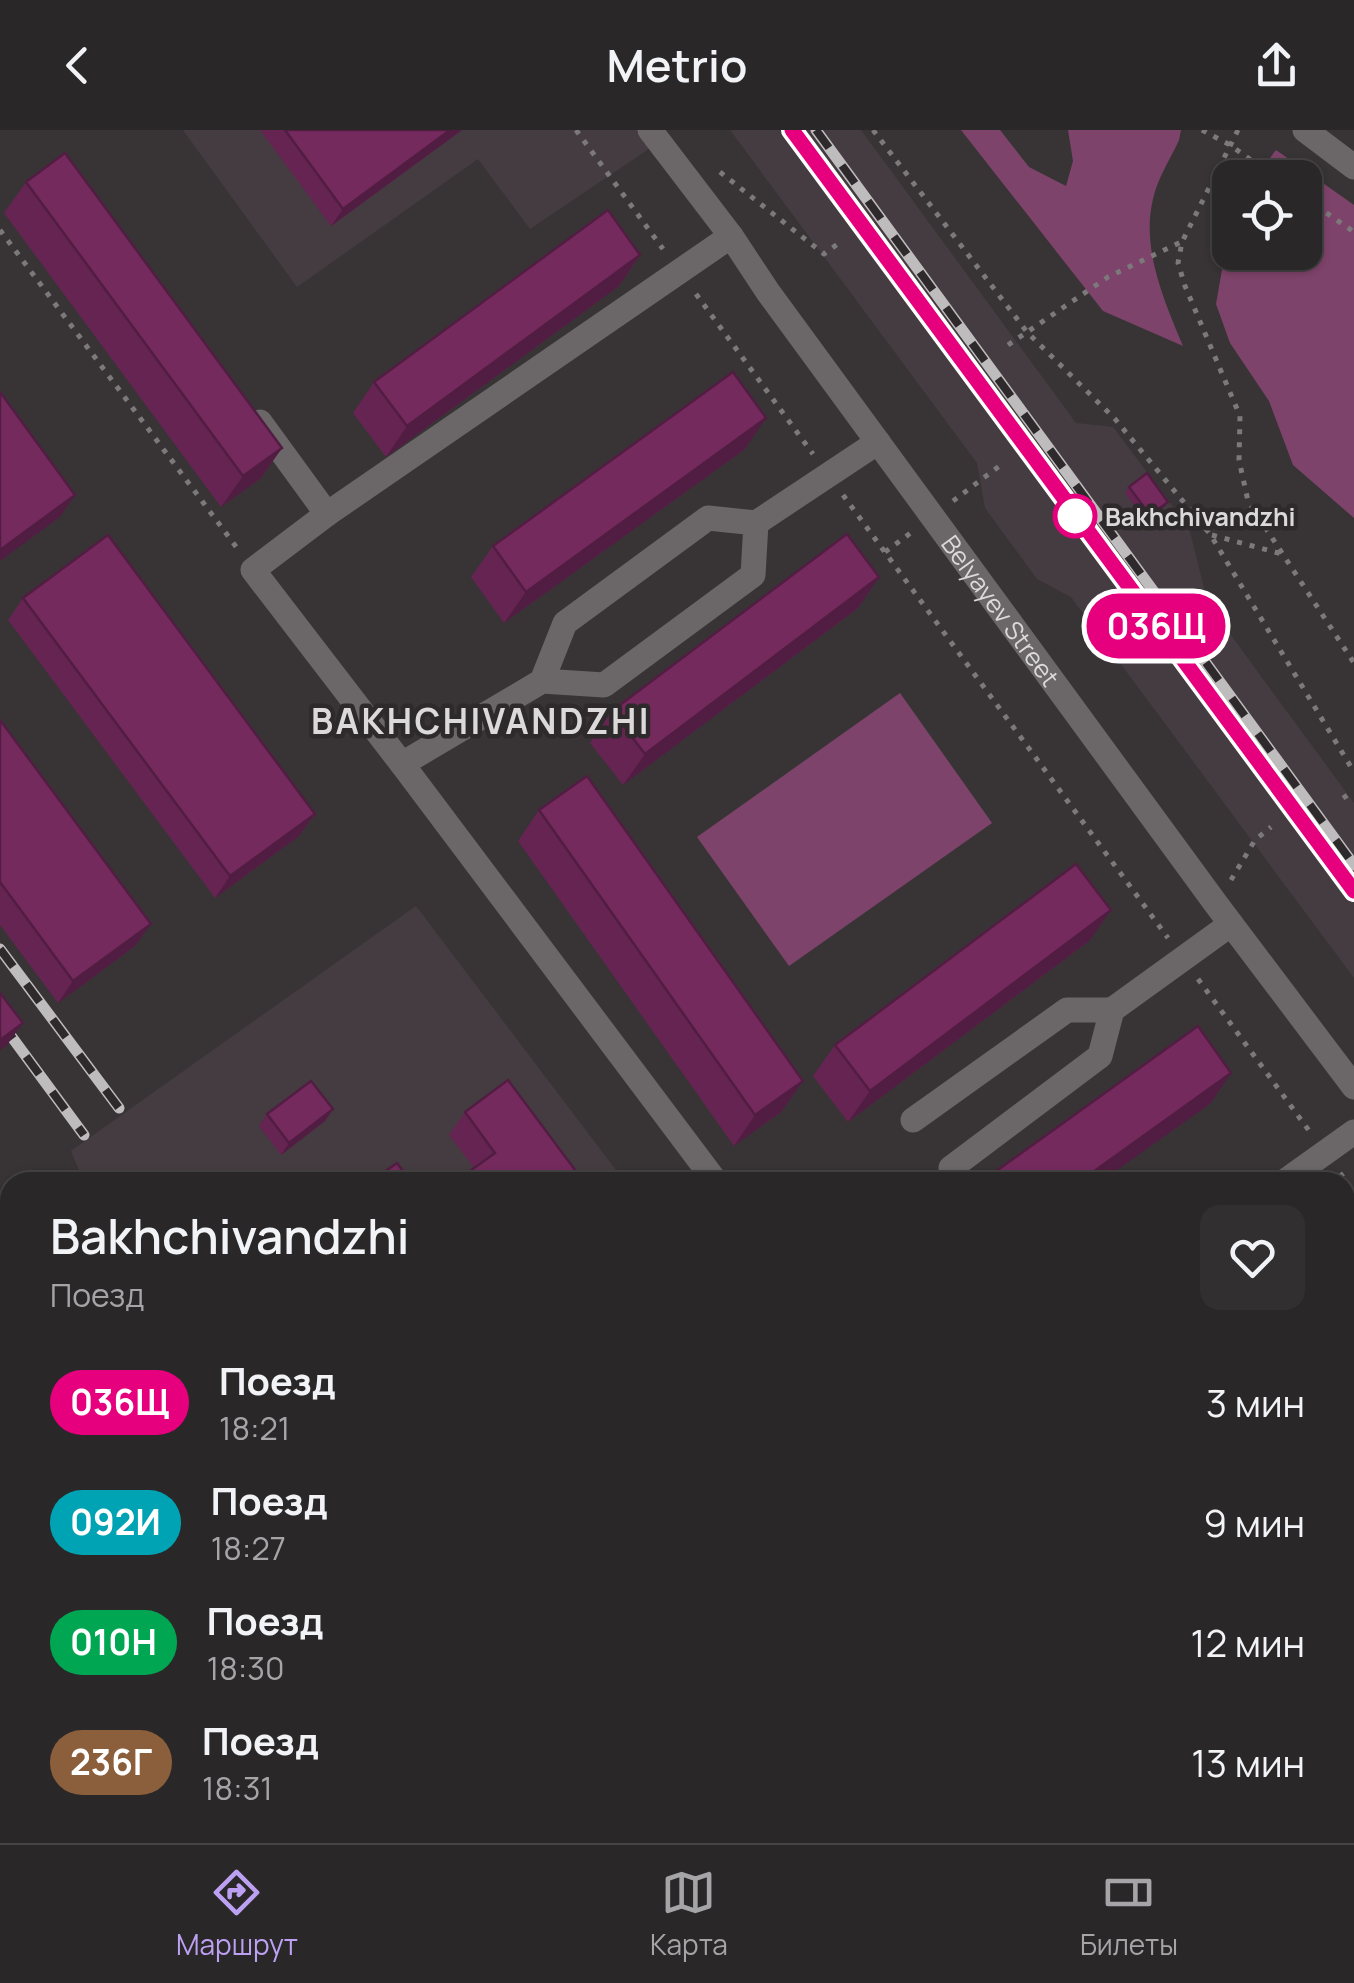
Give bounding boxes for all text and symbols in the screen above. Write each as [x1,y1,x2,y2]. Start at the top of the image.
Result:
text: Metrio [607,34,747,96]
icon: back [50,38,105,93]
icon: share [1249,38,1304,93]
map controls [1212,160,1322,270]
button: locate [1212,160,1322,270]
marker: Bakhchivandzhi [1054,495,1096,537]
place label: Bakhchivandzhi [1105,499,1296,534]
street label: Belyayev Street [934,527,1068,693]
line badge: 036Щ [1086,594,1226,658]
text: 036Щ [1107,602,1205,650]
district label: BAKHCHIVANDZHI [311,697,651,745]
text: Bakhchivandzhi [50,1203,409,1268]
button: heart [1200,1205,1305,1310]
text: Поезд [50,1273,144,1317]
text: Поезд [219,1354,336,1406]
text: 3 мин [1206,1376,1305,1428]
text: 036Щ [70,1378,169,1426]
text: 18:21 [219,1406,290,1450]
text: Поезд [211,1474,328,1526]
text: 9 мин [1203,1496,1305,1548]
text: 092И [70,1498,161,1546]
text: 18:27 [211,1526,286,1570]
text: Поезд [207,1594,324,1646]
text: 12 мин [1191,1616,1305,1668]
text: 010Н [70,1618,157,1666]
text: 18:30 [207,1646,285,1690]
text: Поезд [202,1714,319,1766]
text: 13 мин [1191,1736,1305,1788]
text: 236Г [70,1738,152,1786]
text: 18:31 [202,1766,273,1810]
tab: Маршрут [176,1865,298,1963]
tab: Карта [650,1865,728,1963]
tab: Билеты [1080,1865,1178,1963]

